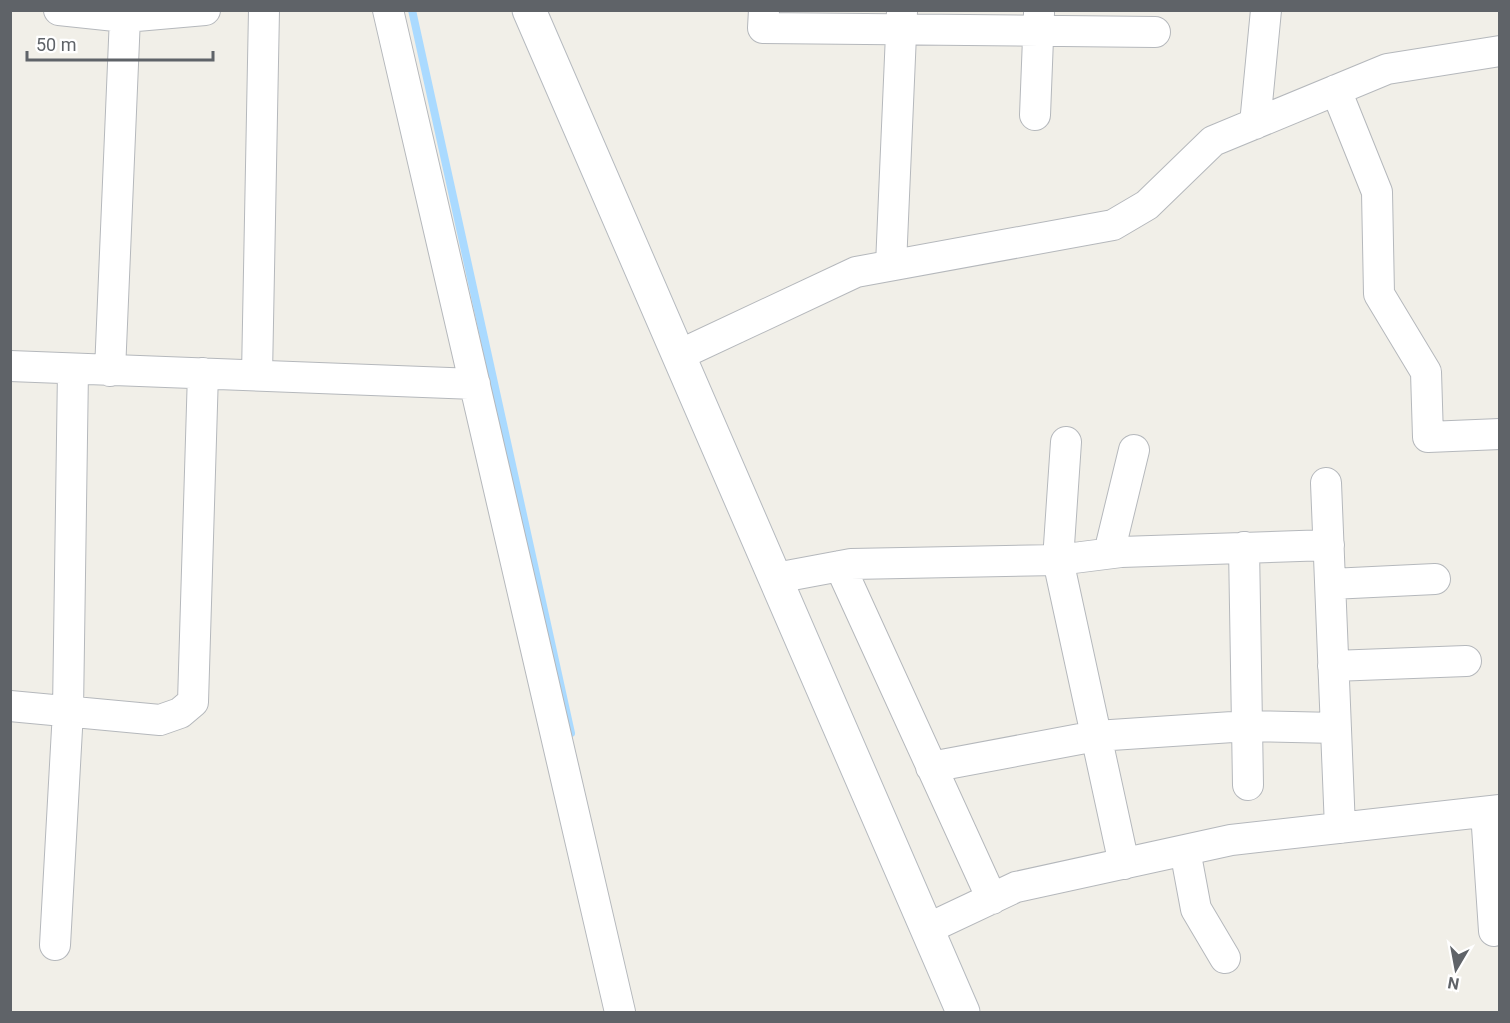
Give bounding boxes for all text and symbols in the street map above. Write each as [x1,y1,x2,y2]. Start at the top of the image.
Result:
scale bar [27,24,213,62]
text: 50 m [36,34,76,55]
north arrow [1426,939,1486,999]
text: N [1446,973,1461,994]

